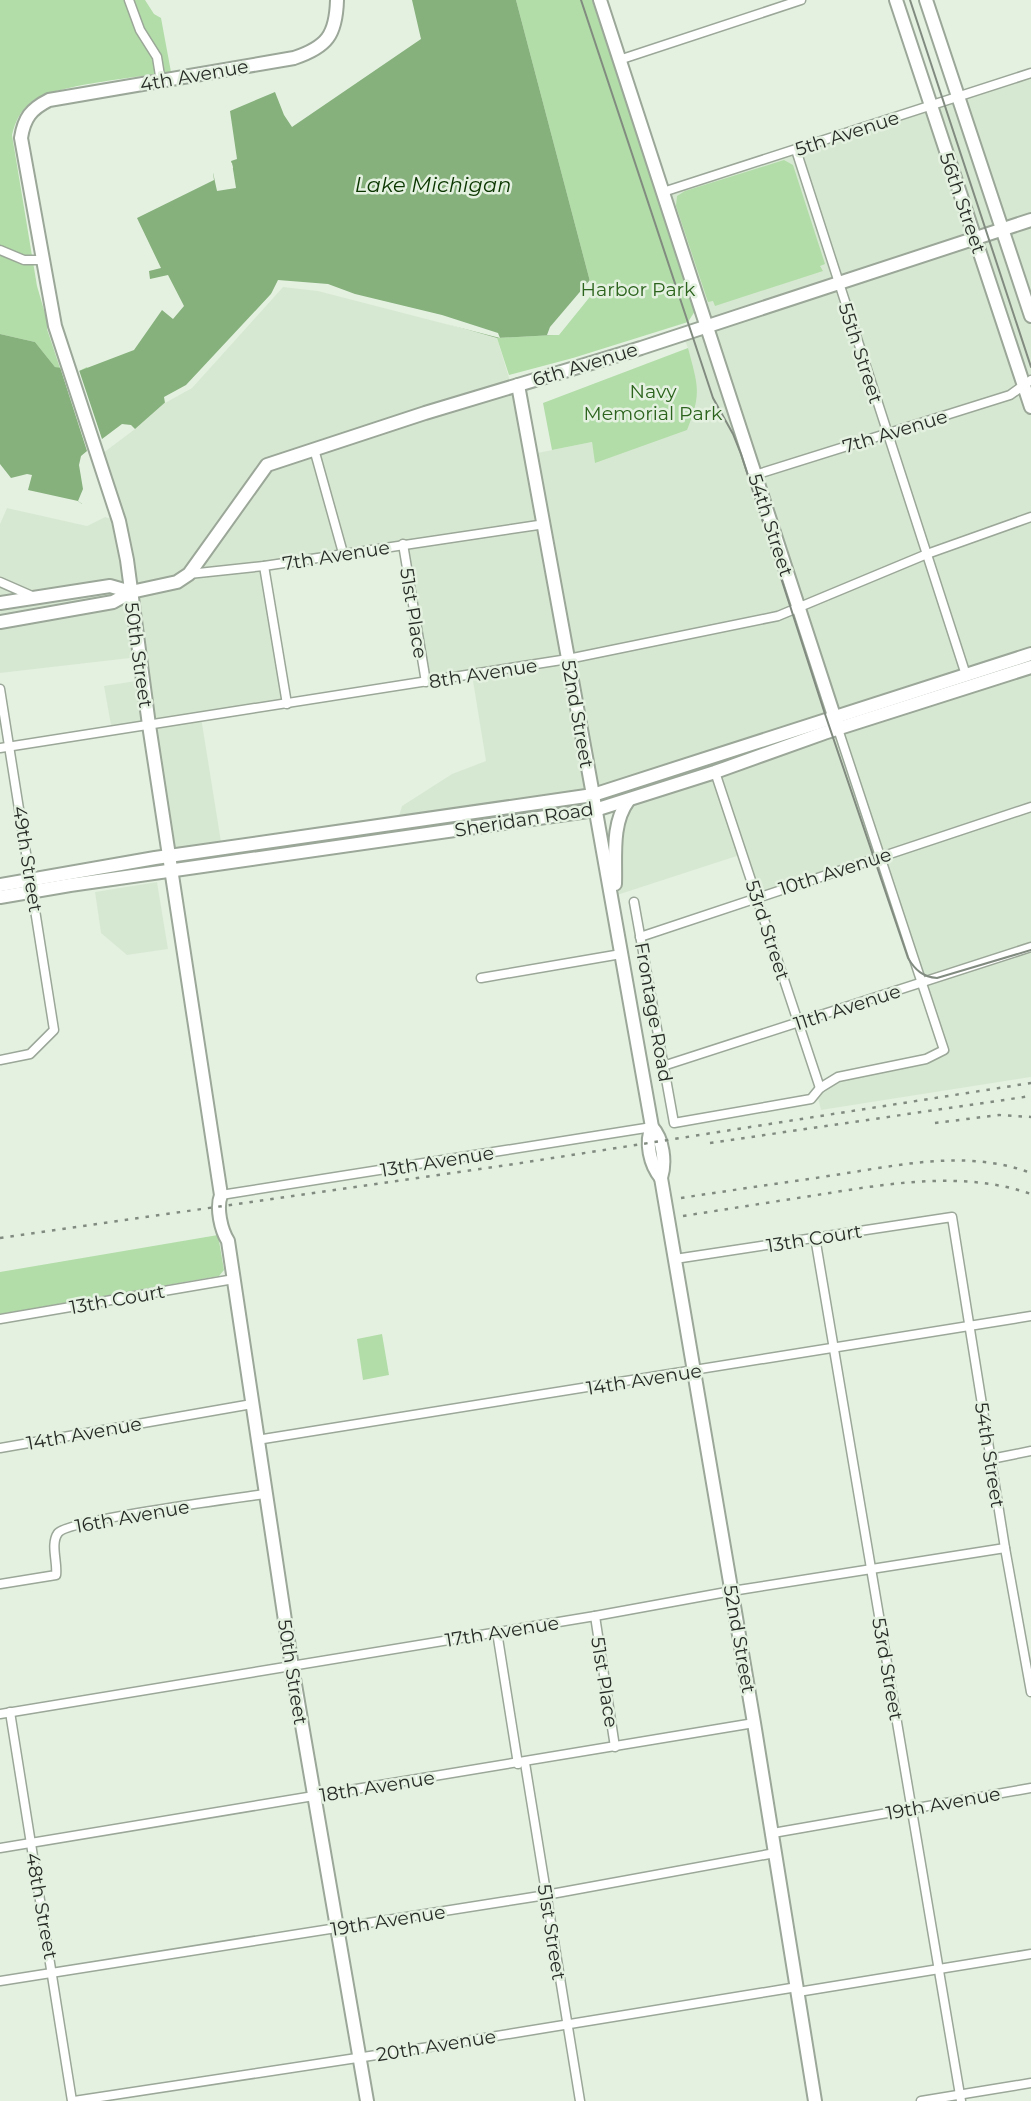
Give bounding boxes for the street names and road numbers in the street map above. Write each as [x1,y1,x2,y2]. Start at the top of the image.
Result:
street label: 4th Avenue [138,55,250,96]
street label: 5th Avenue [792,106,902,161]
street label: 56th Street [935,150,991,257]
street label: 55th Street [833,300,888,407]
street label: 6th Avenue [530,338,641,391]
street label: 7th Avenue [840,405,950,458]
street label: 54th Street [743,471,798,580]
street label: 7th Avenue [281,536,391,575]
street label: 51st Place [395,566,432,660]
street label: 50th Street [120,601,157,710]
street label: 8th Avenue [427,654,539,693]
street label: 52nd Street [557,658,598,770]
street label: Sheridan Road [453,797,595,842]
street label: 49th Street [8,804,47,914]
street label: 10th Avenue [776,842,894,900]
street label: 53rd Street [741,877,795,983]
street label: Frontage Road [630,940,677,1084]
street label: 11th Avenue [791,979,903,1036]
street label: 13th Avenue [379,1141,496,1182]
street label: 13th Court [765,1220,864,1257]
street label: 13th Court [68,1280,167,1319]
street label: 14th Avenue [585,1359,703,1400]
street label: 54th Street [970,1401,1009,1510]
street label: 14th Avenue [25,1412,144,1455]
street label: 16th Avenue [73,1495,191,1538]
street label: 52nd Street [719,1583,760,1695]
street label: 17th Avenue [443,1611,561,1652]
street label: 53rd Street [867,1616,908,1723]
street label: 50th Street [273,1618,312,1727]
street label: 51st Place [586,1635,623,1729]
street label: 18th Avenue [318,1766,436,1807]
street label: 19th Avenue [884,1782,1002,1825]
street label: 48th Street [21,1851,62,1961]
street label: 51st Street [533,1882,570,1982]
street label: 19th Avenue [329,1900,447,1941]
street label: 20th Avenue [375,2025,498,2066]

